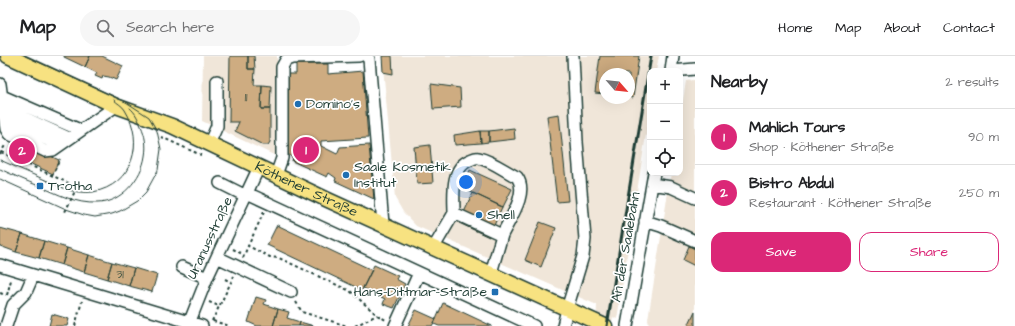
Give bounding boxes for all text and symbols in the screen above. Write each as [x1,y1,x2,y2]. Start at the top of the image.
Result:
search box [80,10,360,46]
text: Map [20,14,56,41]
icon: search [94,17,116,39]
text: Search here [126,17,215,38]
text: Home [778,18,813,38]
text: Map [835,18,861,38]
text: About [883,18,921,38]
text: Contact [943,18,995,38]
north arrow [599,68,635,104]
map controls [647,68,683,176]
button: + [647,68,683,104]
text: Nearby [711,70,768,94]
text: 2 results [945,73,999,91]
house number: 11 [244,89,248,106]
place label: Domino's [306,94,360,114]
marker: Domino's [293,99,303,109]
button: − [647,104,683,140]
text: Mahlich Tours [749,117,845,138]
text: 1 [723,128,725,146]
text: 90 m [968,128,999,146]
pin: 1 [293,135,319,165]
pin: 2 [9,136,35,166]
text: Shop · Köthener Straße [749,138,894,156]
button: locate [647,140,683,176]
street label: Köthener Straße [252,157,361,222]
place label: Saale Kosmetik Institut [354,157,451,193]
marker: Saale Kosmetik Institut [341,170,351,180]
your location [456,172,476,192]
text: Bistro Abdul [749,173,834,194]
place label: Trotha [48,176,92,196]
marker: Trotha [35,181,45,191]
text: 2 [720,184,728,202]
text: 250 m [959,184,999,202]
street label: An der Saalebahn [606,190,646,304]
street label: Uranusstraße [182,193,238,283]
text: Restaurant · Köthener Straße [749,194,932,212]
place label: Shell [487,205,515,225]
marker: Shell [474,210,484,220]
button: Save [711,232,851,272]
button: Share [859,232,999,272]
house number: 31 [116,266,124,283]
place label: Hans-Dittmar-Straße [353,282,487,302]
marker: Hans-Dittmar-Straße [490,287,500,297]

